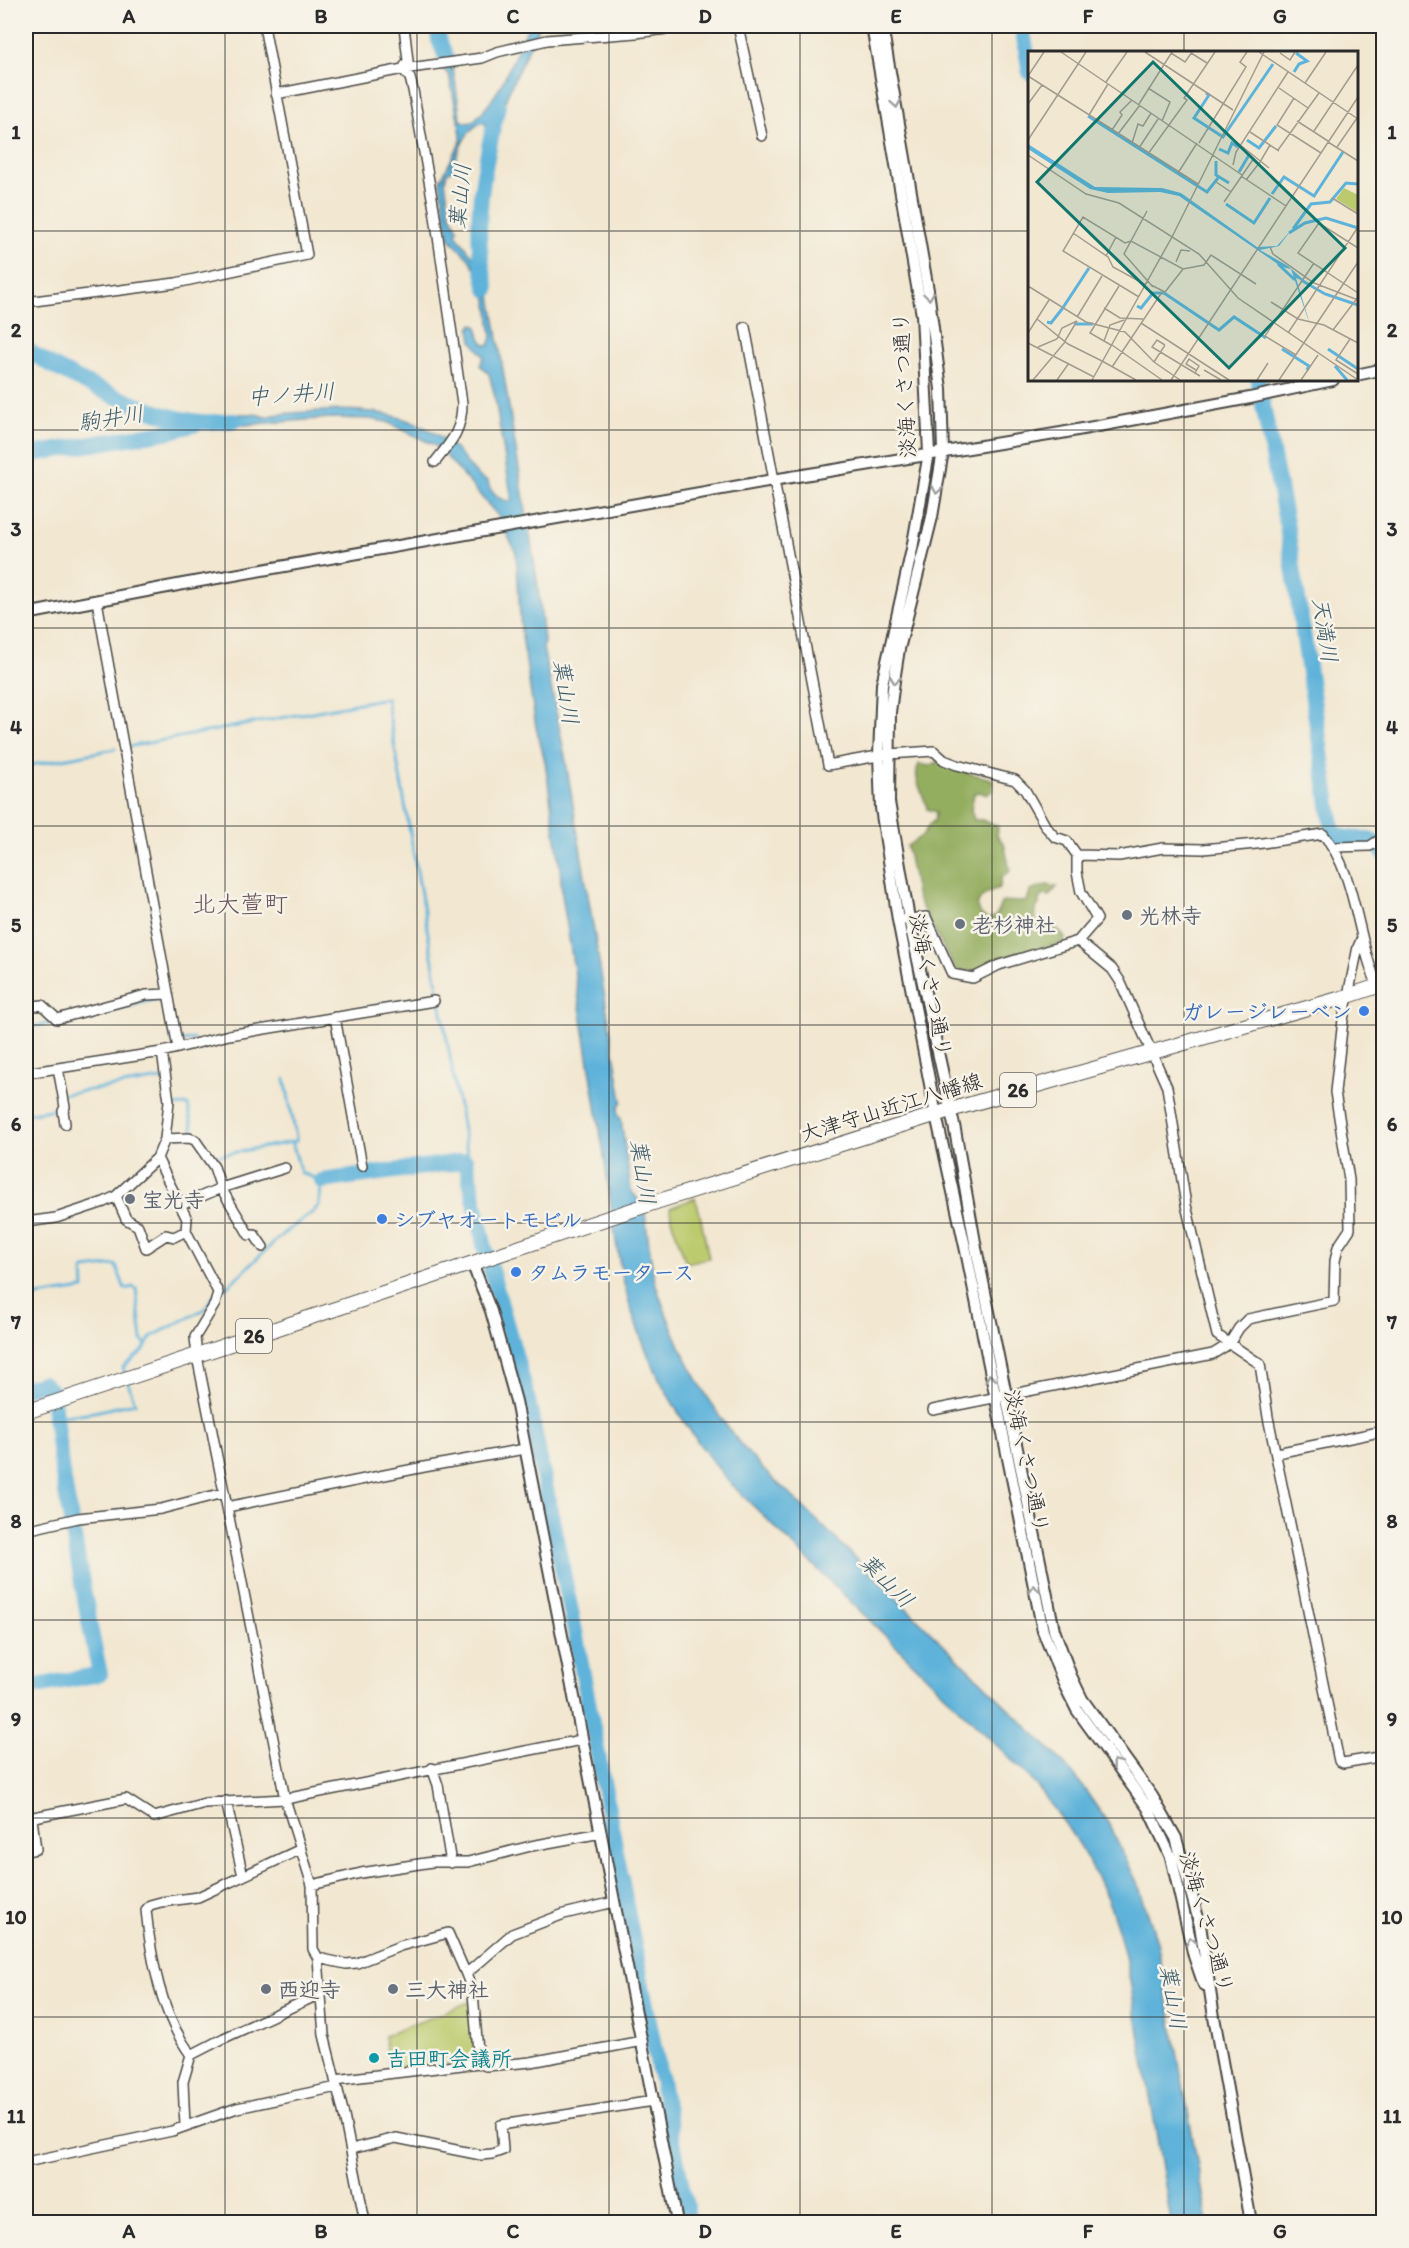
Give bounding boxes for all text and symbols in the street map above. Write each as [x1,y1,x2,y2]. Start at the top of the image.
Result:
text: A [122,4,136,28]
text: B [315,4,328,28]
text: C [507,4,520,28]
text: D [698,4,712,28]
text: E [890,4,902,28]
text: F [1083,4,1094,28]
text: G [1273,4,1287,28]
inset map [1028,51,1358,381]
one-way arrow [889,98,902,108]
text: 1 [11,120,21,144]
text: 1 [1387,120,1397,144]
water label: 葉山川 [444,162,476,230]
one-way arrow [923,291,935,301]
street label: 淡海くさつ通り [888,311,920,459]
text: 2 [11,318,22,342]
text: 2 [1387,318,1398,342]
water label: 中ノ井川 [246,377,336,411]
water label: 駒井川 [76,400,146,436]
one-way arrow [931,484,944,494]
text: 3 [11,517,22,541]
text: 3 [1387,517,1398,541]
water label: 天満川 [1307,595,1343,665]
water label: 葉山川 [548,657,584,727]
one-way arrow [889,675,901,684]
text: 4 [10,715,22,739]
text: 4 [1386,715,1398,739]
district label: 北大萱町 [192,889,288,918]
place label: 光林寺 [1139,903,1202,928]
marker: 光林寺 [1120,908,1134,922]
street label: 淡海くさつ通り [905,910,957,1060]
place label: 老杉神社 [972,912,1056,937]
text: 5 [11,913,22,937]
text: 5 [1387,913,1398,937]
marker: 老杉神社 [953,917,967,931]
place label: ガレージレーベン [1182,999,1352,1024]
marker: ガレージレーベン [1357,1004,1371,1018]
street label: 大津守山近江八幡線 [797,1067,985,1147]
road number: 26 [1000,1073,1036,1107]
text: 6 [11,1112,22,1136]
text: 6 [1387,1112,1398,1136]
water label: 葉山川 [625,1137,661,1207]
place label: 宝光寺 [142,1187,205,1212]
marker: 宝光寺 [123,1192,137,1206]
place label: シブヤオートモビル [394,1207,583,1232]
marker: シブヤオートモビル [375,1212,389,1226]
place label: タムラモータース [528,1260,694,1285]
marker: タムラモータース [509,1265,523,1279]
text: 7 [10,1310,21,1334]
text: 7 [1386,1310,1397,1334]
road number: 26 [236,1319,272,1353]
one-way arrow [984,1373,997,1383]
street label: 淡海くさつ通り [999,1387,1055,1535]
text: 8 [11,1509,22,1533]
text: 8 [1387,1509,1398,1533]
water label: 葉山川 [854,1548,920,1614]
one-way arrow [1028,1584,1041,1594]
text: 9 [11,1707,21,1731]
text: 9 [1387,1707,1397,1731]
one-way arrow [1113,1759,1124,1770]
street label: 淡海くさつ通り [1175,1848,1239,1996]
text: 10 [5,1905,27,1929]
text: 10 [1381,1905,1403,1929]
one-way arrow [1185,1936,1198,1946]
water label: 葉山川 [1154,1962,1192,2032]
place label: 西迎寺 [278,1977,341,2002]
place label: 三大神社 [405,1977,489,2002]
marker: 西迎寺 [259,1982,273,1996]
marker: 三大神社 [386,1982,400,1996]
place label: 吉田町会議所 [386,2046,512,2071]
marker: 吉田町会議所 [367,2051,381,2065]
text: 11 [7,2104,26,2128]
text: 11 [1383,2104,1402,2128]
text: A [122,2219,136,2243]
text: B [315,2219,328,2243]
text: C [507,2219,520,2243]
text: D [698,2219,712,2243]
text: E [890,2219,902,2243]
text: F [1083,2219,1094,2243]
text: G [1273,2219,1287,2243]

